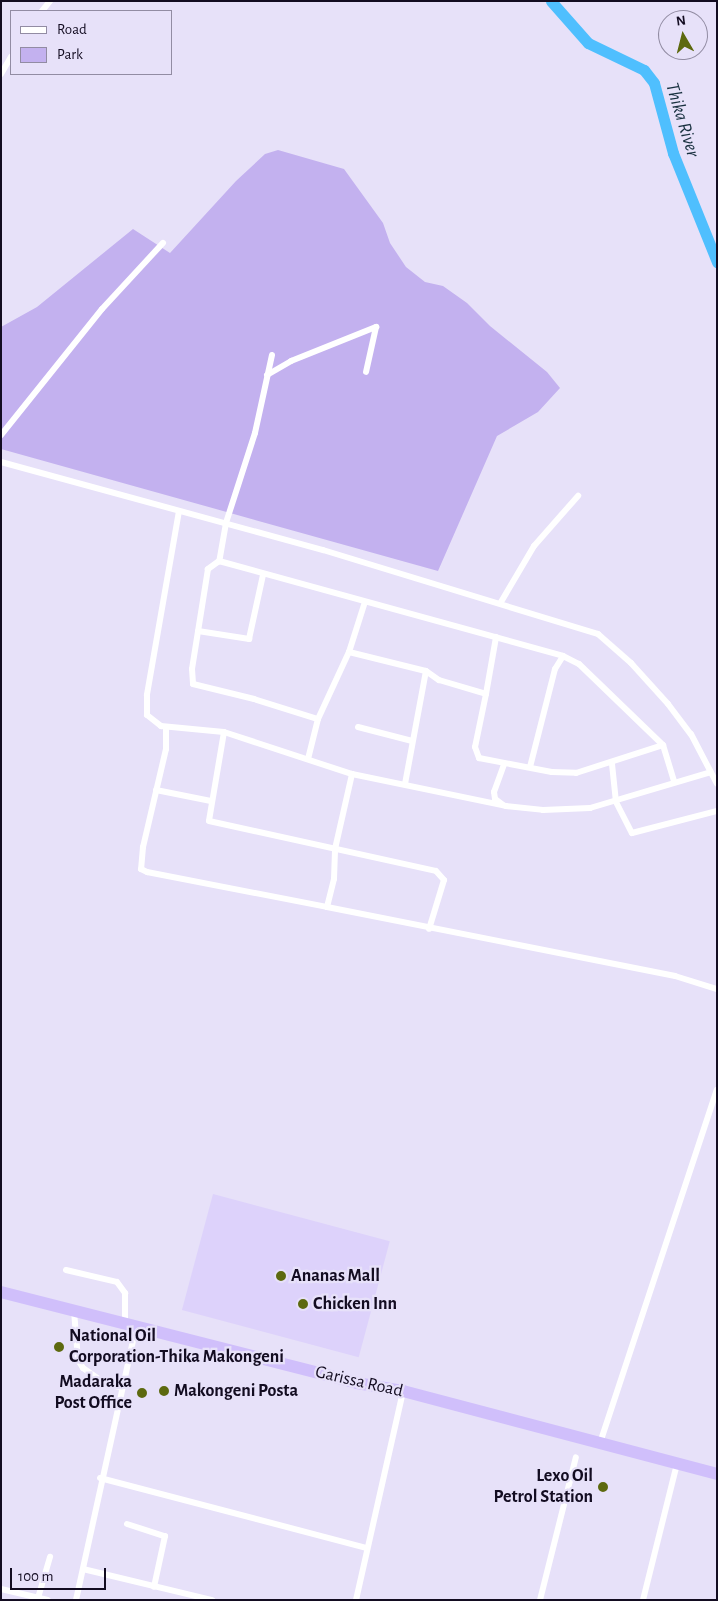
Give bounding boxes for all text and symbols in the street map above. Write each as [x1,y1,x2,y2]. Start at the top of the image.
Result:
legend [10,10,172,75]
north arrow [658,10,708,60]
text: N [675,14,687,29]
text: Road [57,22,87,37]
text: Park [57,47,83,62]
water label: Thika River [660,80,704,160]
place label: Ananas Mall [291,1265,380,1287]
marker: Ananas Mall [275,1270,287,1282]
place label: Chicken Inn [313,1293,397,1315]
marker: Chicken Inn [297,1298,309,1310]
place label: National Oil Corporation-Thika Makongeni [69,1326,284,1368]
marker: National Oil Corporation-Thika Makongeni [53,1341,65,1353]
street label: Garissa Road [313,1361,405,1403]
place label: Madaraka Post Office [54,1372,132,1415]
place label: Makongeni Posta [174,1380,298,1402]
marker: Makongeni Posta [158,1385,170,1397]
marker: Madaraka Post Office [136,1387,148,1399]
place label: Lexo Oil Petrol Station [494,1466,593,1508]
marker: Lexo Oil Petrol Station [597,1481,609,1493]
scale bar [12,1558,109,1590]
text: 100 m [18,1569,53,1584]

